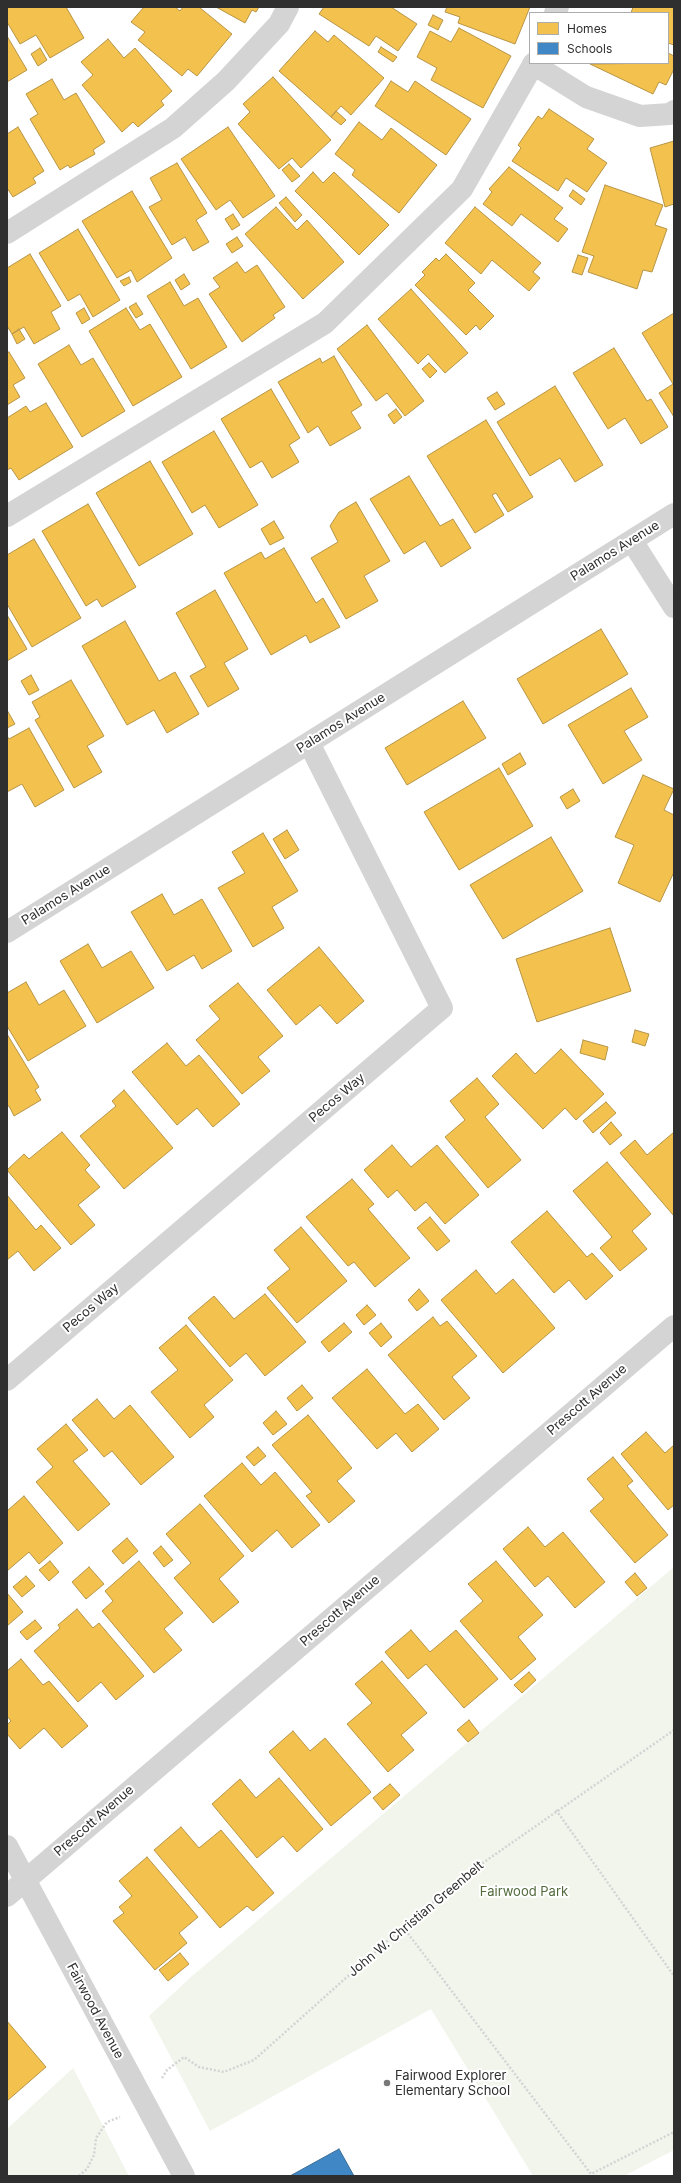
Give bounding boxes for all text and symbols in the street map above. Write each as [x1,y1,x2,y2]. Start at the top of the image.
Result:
legend [529,12,669,64]
text: Homes [567,21,607,36]
text: Schools [567,41,612,56]
street label: Palamos Avenue [568,518,662,584]
street label: Palamos Avenue [294,690,388,756]
street label: Palamos Avenue [19,862,113,928]
street label: Pecos Way [306,1070,368,1126]
street label: Pecos Way [60,1280,122,1336]
street label: Prescott Avenue [544,1361,630,1439]
street label: Prescott Avenue [297,1572,383,1650]
street label: Prescott Avenue [51,1782,137,1860]
street label: John W. Christian Greenbelt [345,1858,487,1980]
park label: Fairwood Park [480,1884,568,1900]
street label: Fairwood Avenue [63,1961,127,2061]
place label: Fairwood Explorer Elementary School [395,2068,510,2099]
marker: Fairwood Explorer Elementary School [382,2078,392,2088]

